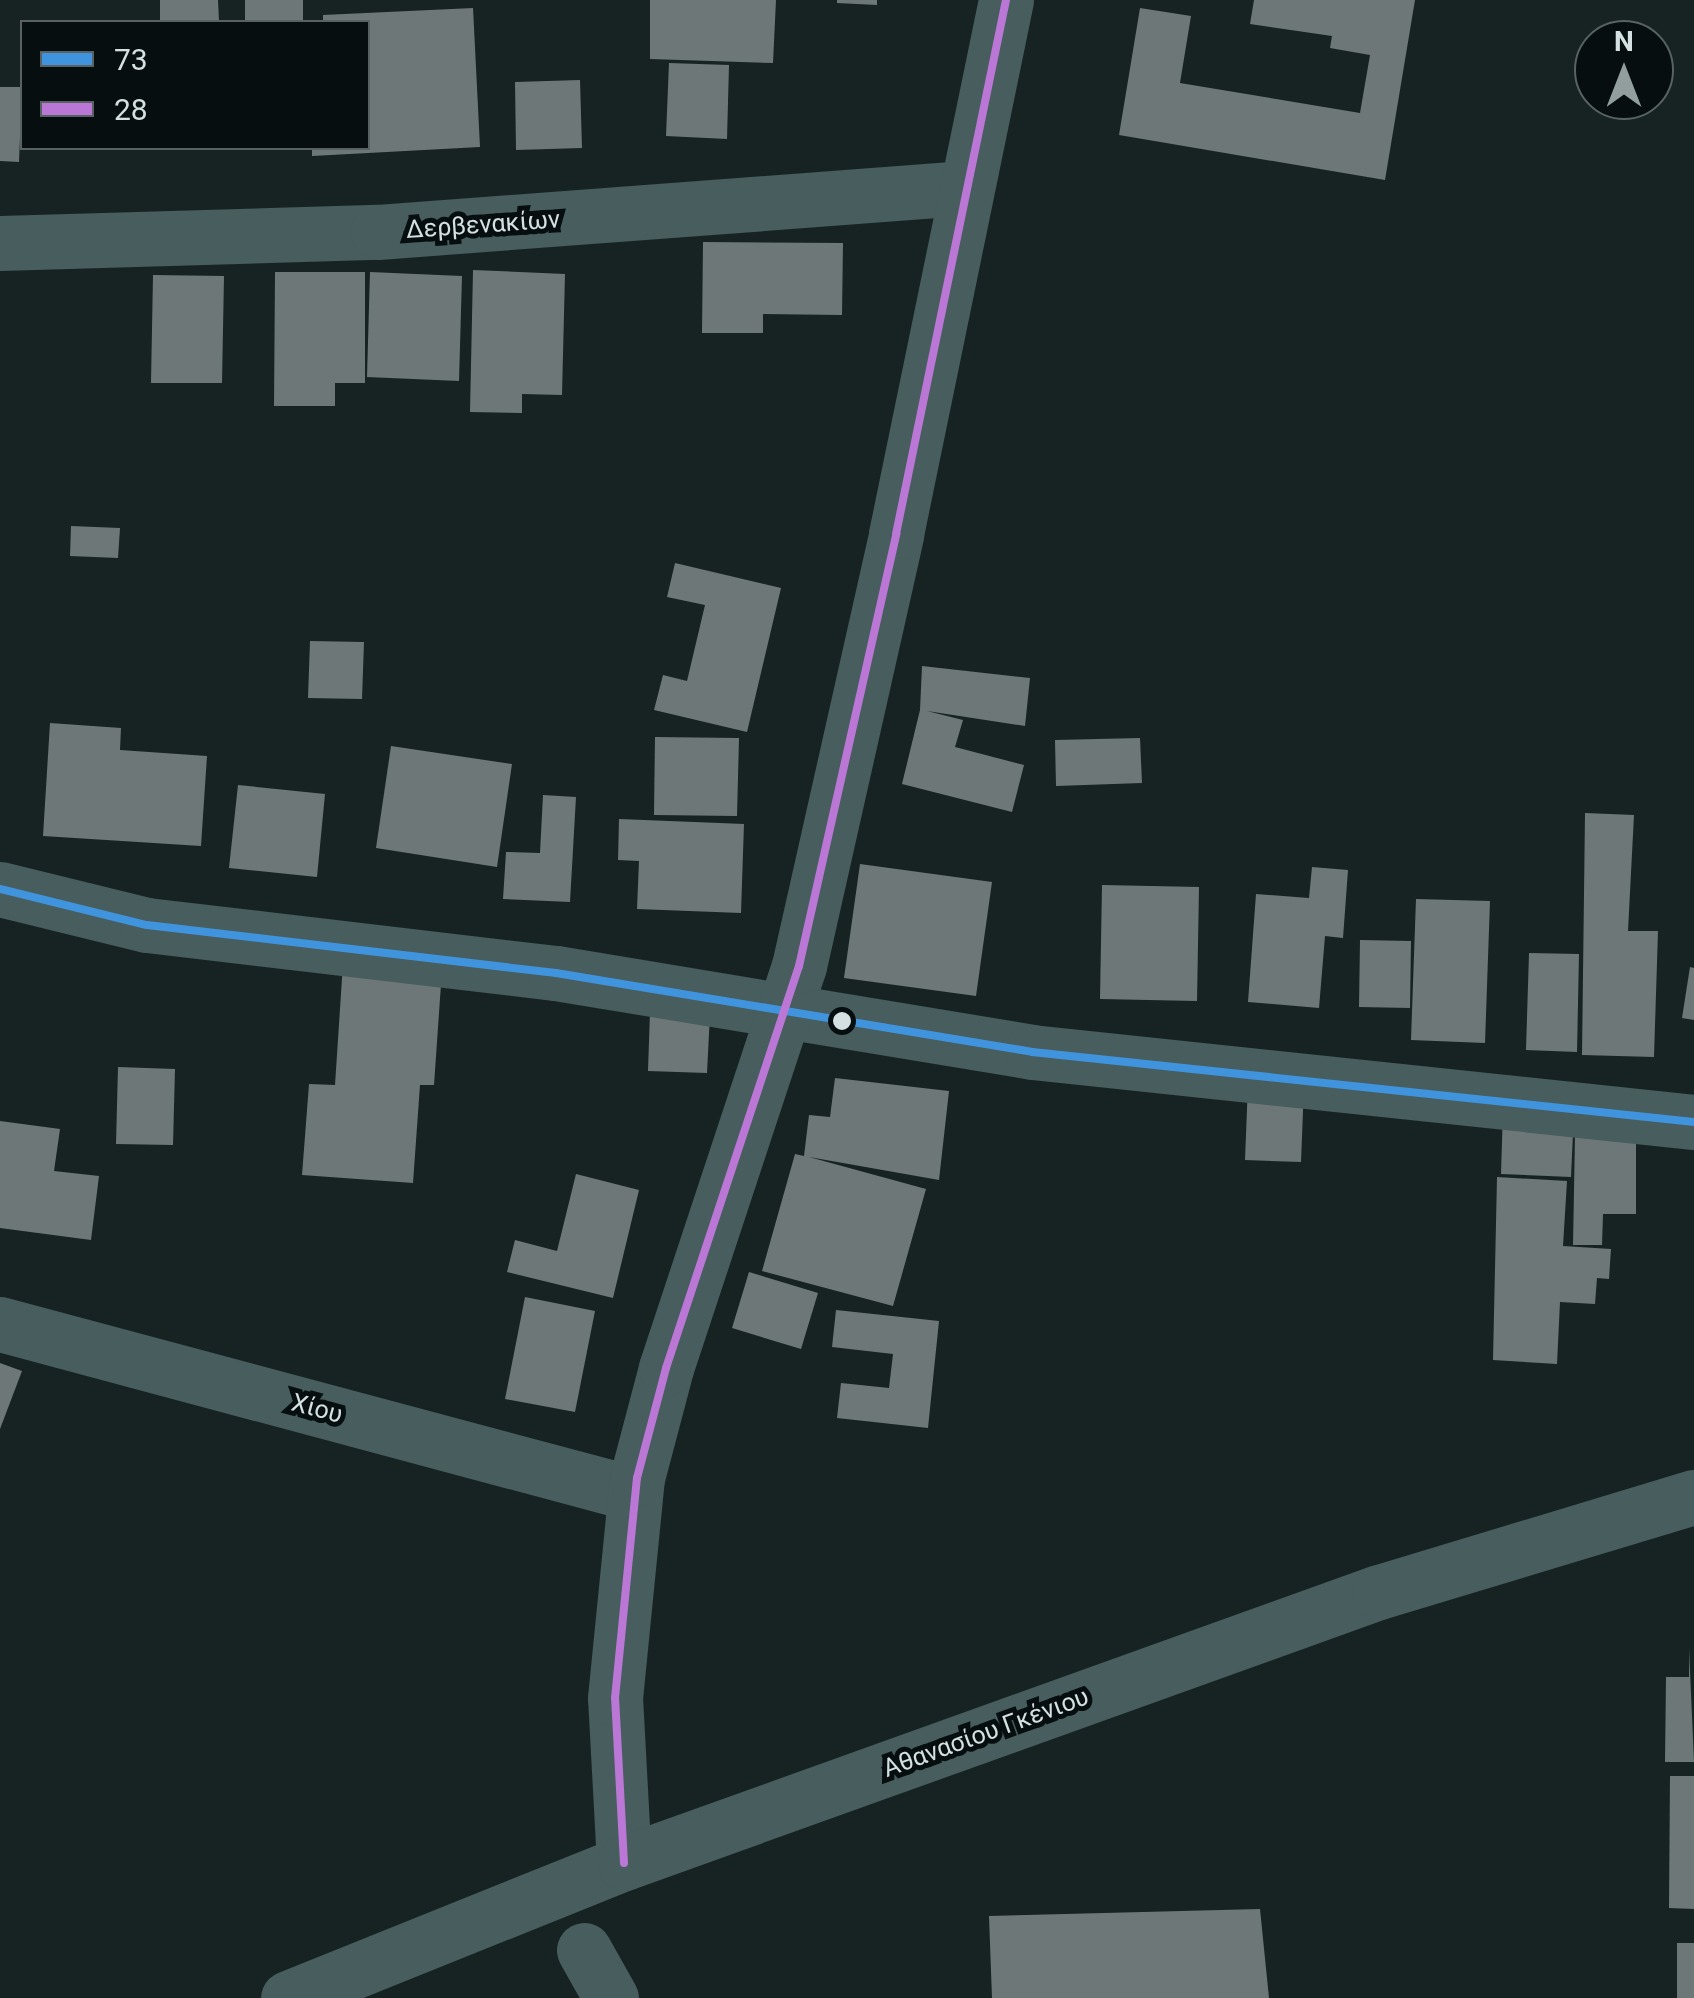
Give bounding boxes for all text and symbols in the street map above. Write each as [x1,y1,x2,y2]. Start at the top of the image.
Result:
legend [20,20,370,150]
north arrow [1574,20,1674,120]
text: N [1614,25,1634,58]
text: 73 [114,42,148,77]
text: 28 [114,92,148,127]
street label: Δερβενακίων [405,205,561,245]
unlabelled marker [832,1011,852,1031]
street label: Χίου [288,1388,346,1430]
street label: Αθανασίου Γκένιου [879,1682,1093,1784]

